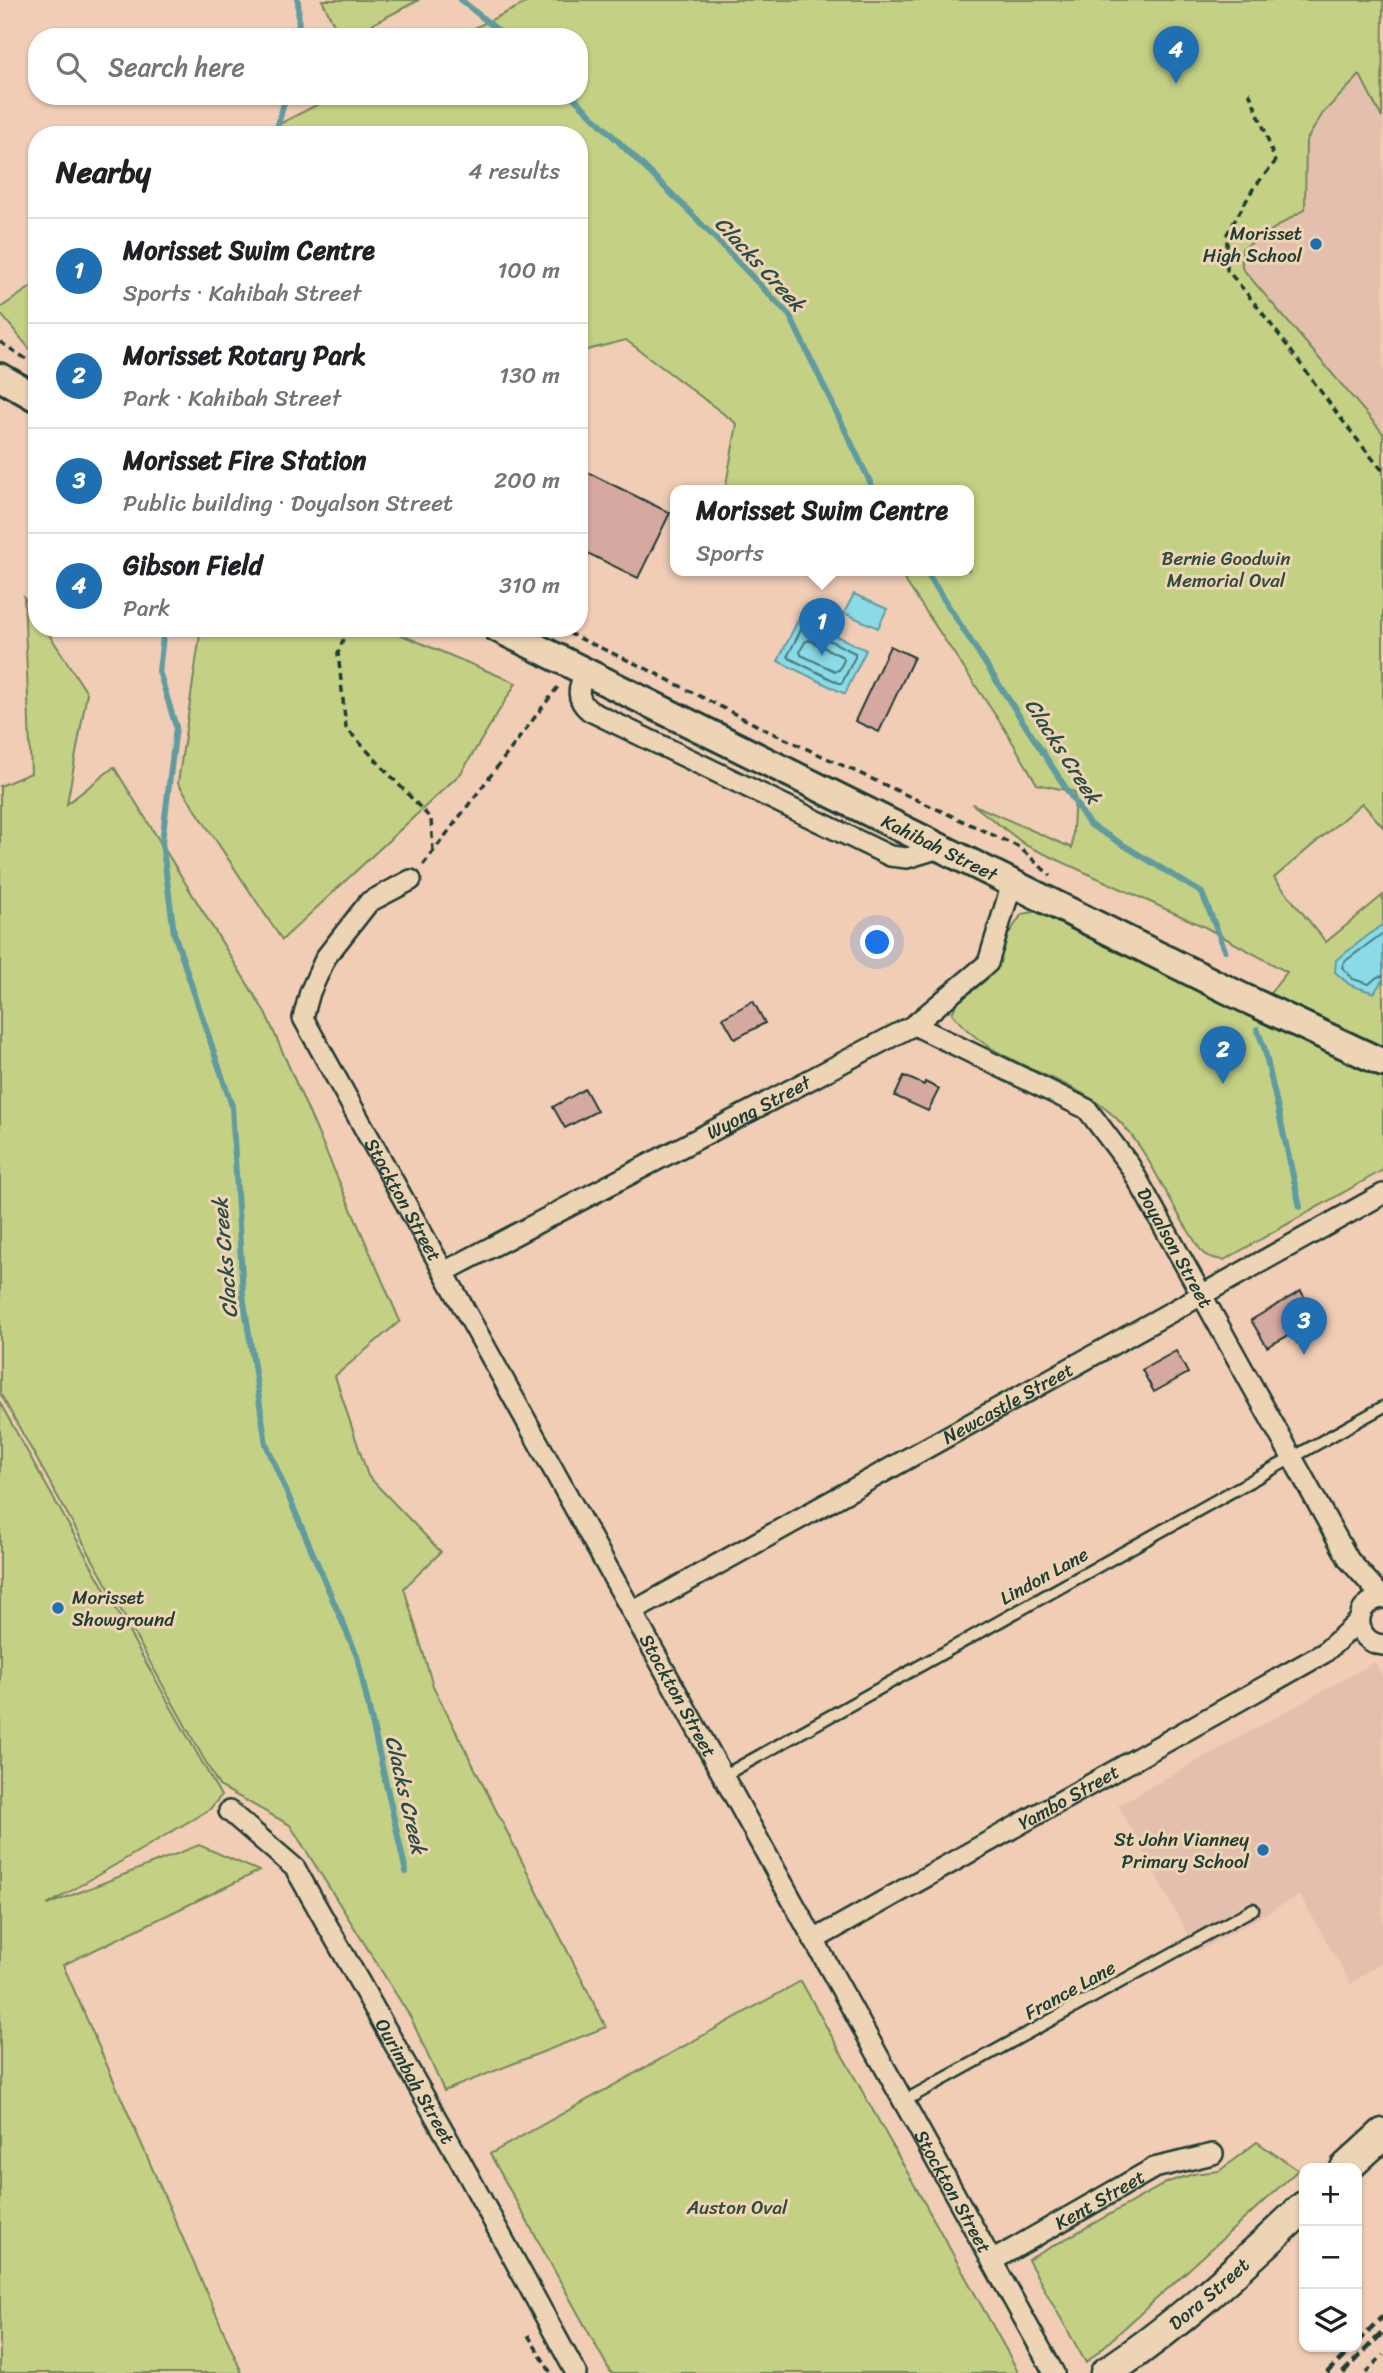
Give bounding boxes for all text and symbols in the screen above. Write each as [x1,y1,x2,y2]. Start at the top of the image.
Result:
pin: 4 [1153,26,1199,84]
search box [28,28,588,105]
text: Search here [108,44,245,90]
icon: search [52,48,90,86]
text: Nearby [56,145,151,199]
text: 4 results [468,151,560,192]
water label: Clacks Creek [705,207,816,322]
place label: Morisset High School [1203,217,1303,272]
text: Morisset Swim Centre [123,227,375,273]
marker: Morisset High School [1308,236,1324,252]
text: 1 [74,250,84,291]
text: 100 m [497,250,560,291]
text: Sports · Kahibah Street [123,273,361,314]
text: Morisset Rotary Park [123,332,366,378]
text: 2 [72,355,86,396]
text: 130 m [499,355,560,396]
text: Park · Kahibah Street [123,378,341,419]
text: Morisset Fire Station [123,437,366,483]
text: 3 [73,460,85,501]
text: 200 m [494,460,560,501]
text: Public building · Doyalson Street [123,483,453,524]
popup [670,485,974,576]
text: Morisset Swim Centre [696,487,948,533]
text: Sports [696,533,764,574]
text: Gibson Field [123,542,263,588]
park label: Bernie Goodwin Memorial Oval [1162,542,1290,597]
text: 4 [72,565,86,606]
text: 310 m [499,565,560,606]
text: Park [123,588,170,629]
pin: 1 [799,598,845,656]
water label: Clacks Creek [1014,690,1113,814]
street label: Kahibah Street [876,804,1005,891]
your location [860,925,894,959]
pin: 2 [1200,1026,1246,1084]
street label: Wyong Street [700,1065,818,1148]
street label: Stockton Street [356,1131,451,1267]
street label: Doyalson Street [1128,1181,1222,1314]
water label: Clacks Creek [201,1194,249,1320]
pin: 3 [1281,1297,1327,1355]
street label: Newcastle Street [936,1353,1080,1453]
street label: Lindon Lane [993,1538,1095,1614]
place label: Morisset Showground [72,1581,176,1636]
marker: Morisset Showground [50,1600,66,1616]
street label: Stockton Street [631,1627,726,1763]
water label: Clacks Creek [374,1732,439,1860]
street label: Yambo Street [1012,1755,1125,1839]
place label: St John Vianney Primary School [1114,1823,1250,1878]
marker: St John Vianney Primary School [1255,1842,1271,1858]
street label: France Lane [1018,1951,1122,2029]
street label: Ourimbah Street [366,2012,464,2151]
street label: Stockton Street [906,2123,1001,2259]
street label: Kent Street [1048,2160,1151,2239]
map controls [1299,2163,1362,2352]
button: + [1299,2163,1362,2226]
park label: Auston Oval [686,2191,788,2224]
button: − [1299,2226,1362,2289]
street label: Dora Street [1161,2249,1257,2338]
button: layers [1299,2289,1362,2352]

